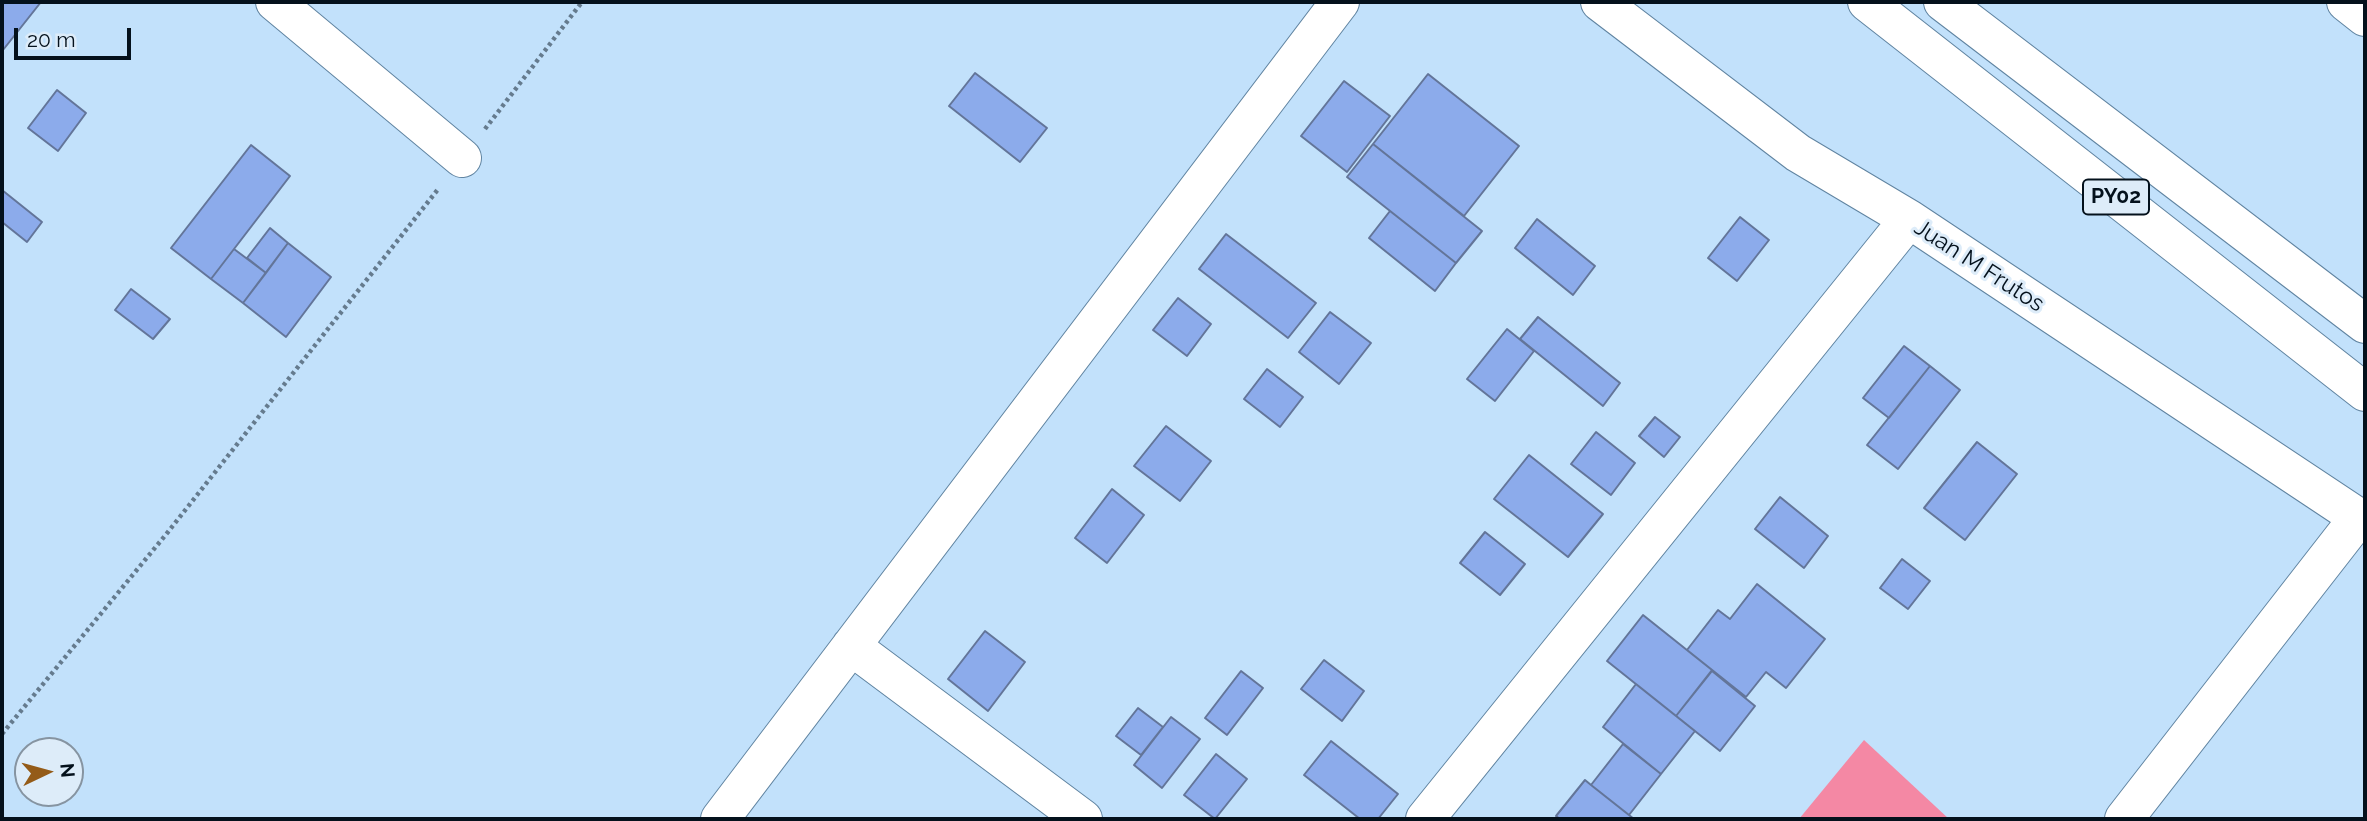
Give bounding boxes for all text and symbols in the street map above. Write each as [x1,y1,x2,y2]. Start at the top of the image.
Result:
scale bar [18,14,135,58]
text: 20 m [27,27,75,52]
road number: PY02 [2083,180,2149,214]
street label: Juan M Frutos [1909,214,2049,318]
north arrow [14,737,84,807]
text: N [56,762,80,779]

